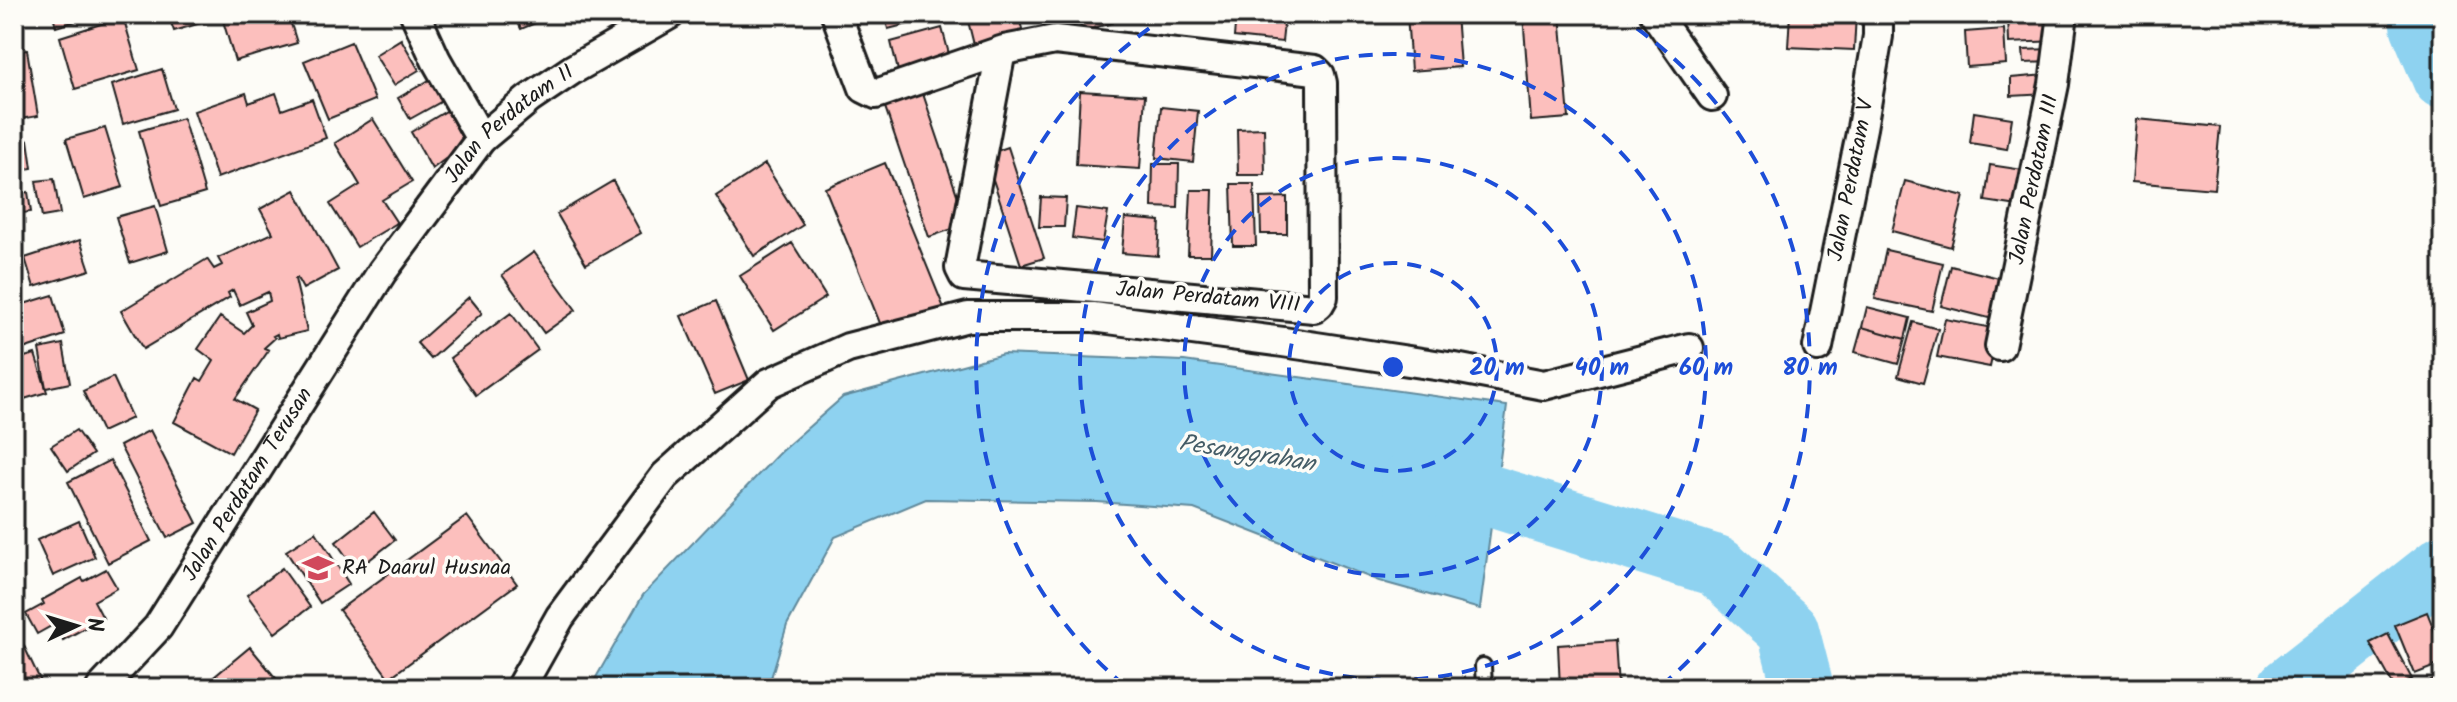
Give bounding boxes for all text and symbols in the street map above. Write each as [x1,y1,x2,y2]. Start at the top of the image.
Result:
street label: Jalan Perdatam II [436,56,582,191]
street label: Jalan Perdatam III [2000,91,2069,268]
street label: Jalan Perdatam V [1818,94,1885,264]
street label: Jalan Perdatam VIII [1115,273,1301,323]
text: 20 m [1469,349,1525,388]
text: 40 m [1575,349,1629,388]
text: 60 m [1679,349,1733,388]
text: 80 m [1782,349,1838,388]
centre of rings [1379,353,1407,381]
street label: Jalan Perdatam Terusan [173,381,322,588]
water label: Pesanggrahan [1176,424,1320,484]
school or university icon: RA Daarul Husnaa [301,551,335,585]
place label: RA Daarul Husnaa [342,551,511,586]
north arrow [36,586,116,666]
text: N [76,617,111,633]

